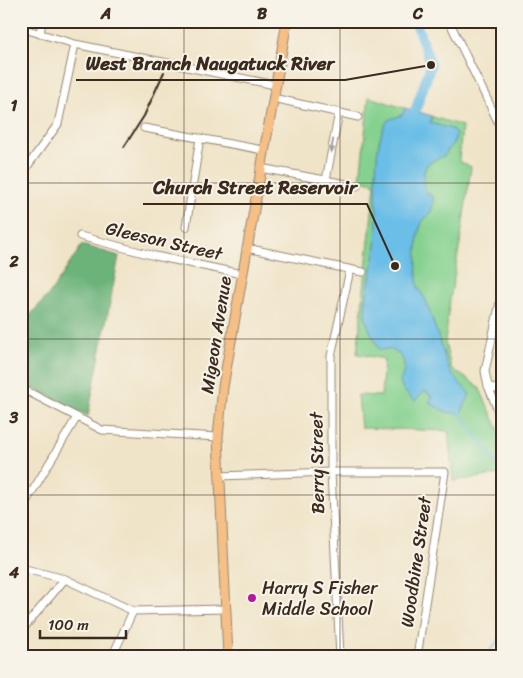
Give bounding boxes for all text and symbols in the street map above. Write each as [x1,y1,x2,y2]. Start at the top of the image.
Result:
text: A [100,0,111,28]
text: B [257,0,268,28]
text: C [412,0,424,28]
callout: West Branch Naugatuck River [76,46,345,80]
text: West Branch Naugatuck River [86,47,336,80]
text: 1 [11,91,18,120]
one-way arrow [328,139,336,155]
callout: Church Street Reservoir [143,170,367,204]
text: Church Street Reservoir [152,171,359,204]
street label: Gleeson Street [103,212,226,270]
text: 2 [8,247,19,276]
street label: Migeon Avenue [191,274,241,396]
text: 3 [9,403,19,432]
street label: Berry Street [300,411,334,514]
street label: Woodbine Street [391,494,441,629]
text: 4 [8,558,19,587]
place label: Harry S Fisher Middle School [262,572,379,625]
marker: Harry S Fisher Middle School [246,592,258,604]
scale bar [40,608,126,640]
text: 100 m [48,612,89,638]

